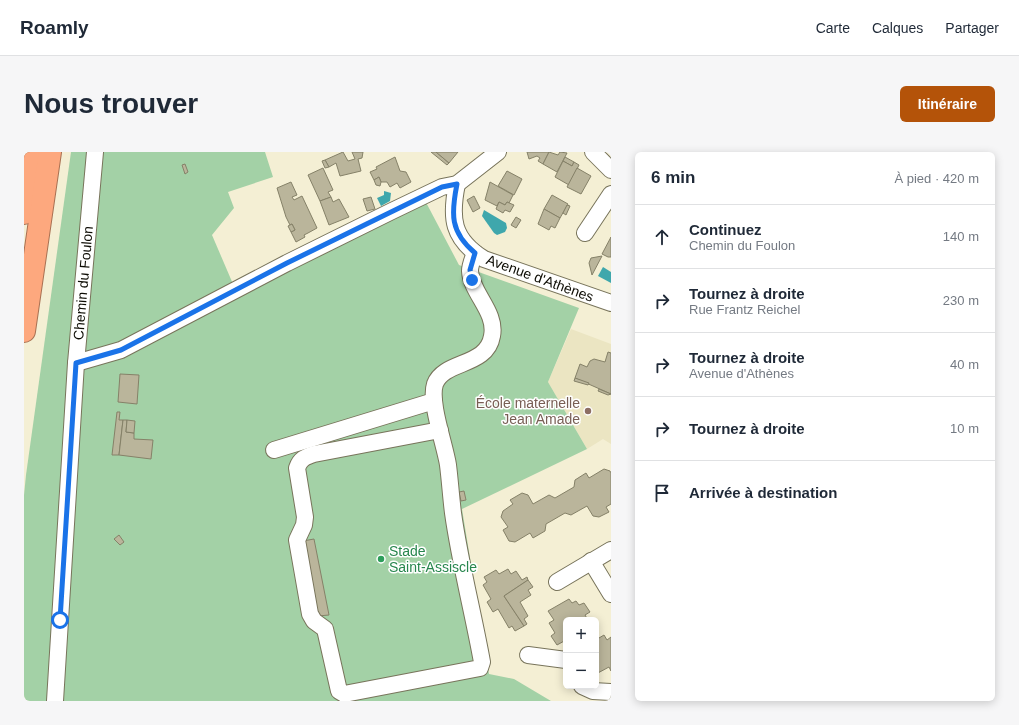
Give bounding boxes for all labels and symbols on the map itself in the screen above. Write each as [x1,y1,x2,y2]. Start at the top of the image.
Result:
street label: Chemin du Foulon [70,225,96,341]
street label: Avenue d'Athènes [484,251,596,305]
route end [463,271,481,289]
place label: École maternelle Jean Amade [476,395,580,427]
marker: École maternelle Jean Amade [583,406,593,416]
place label: Stade Saint-Assiscle [389,543,477,575]
marker: Stade Saint-Assiscle [376,554,386,564]
route start [51,611,69,629]

